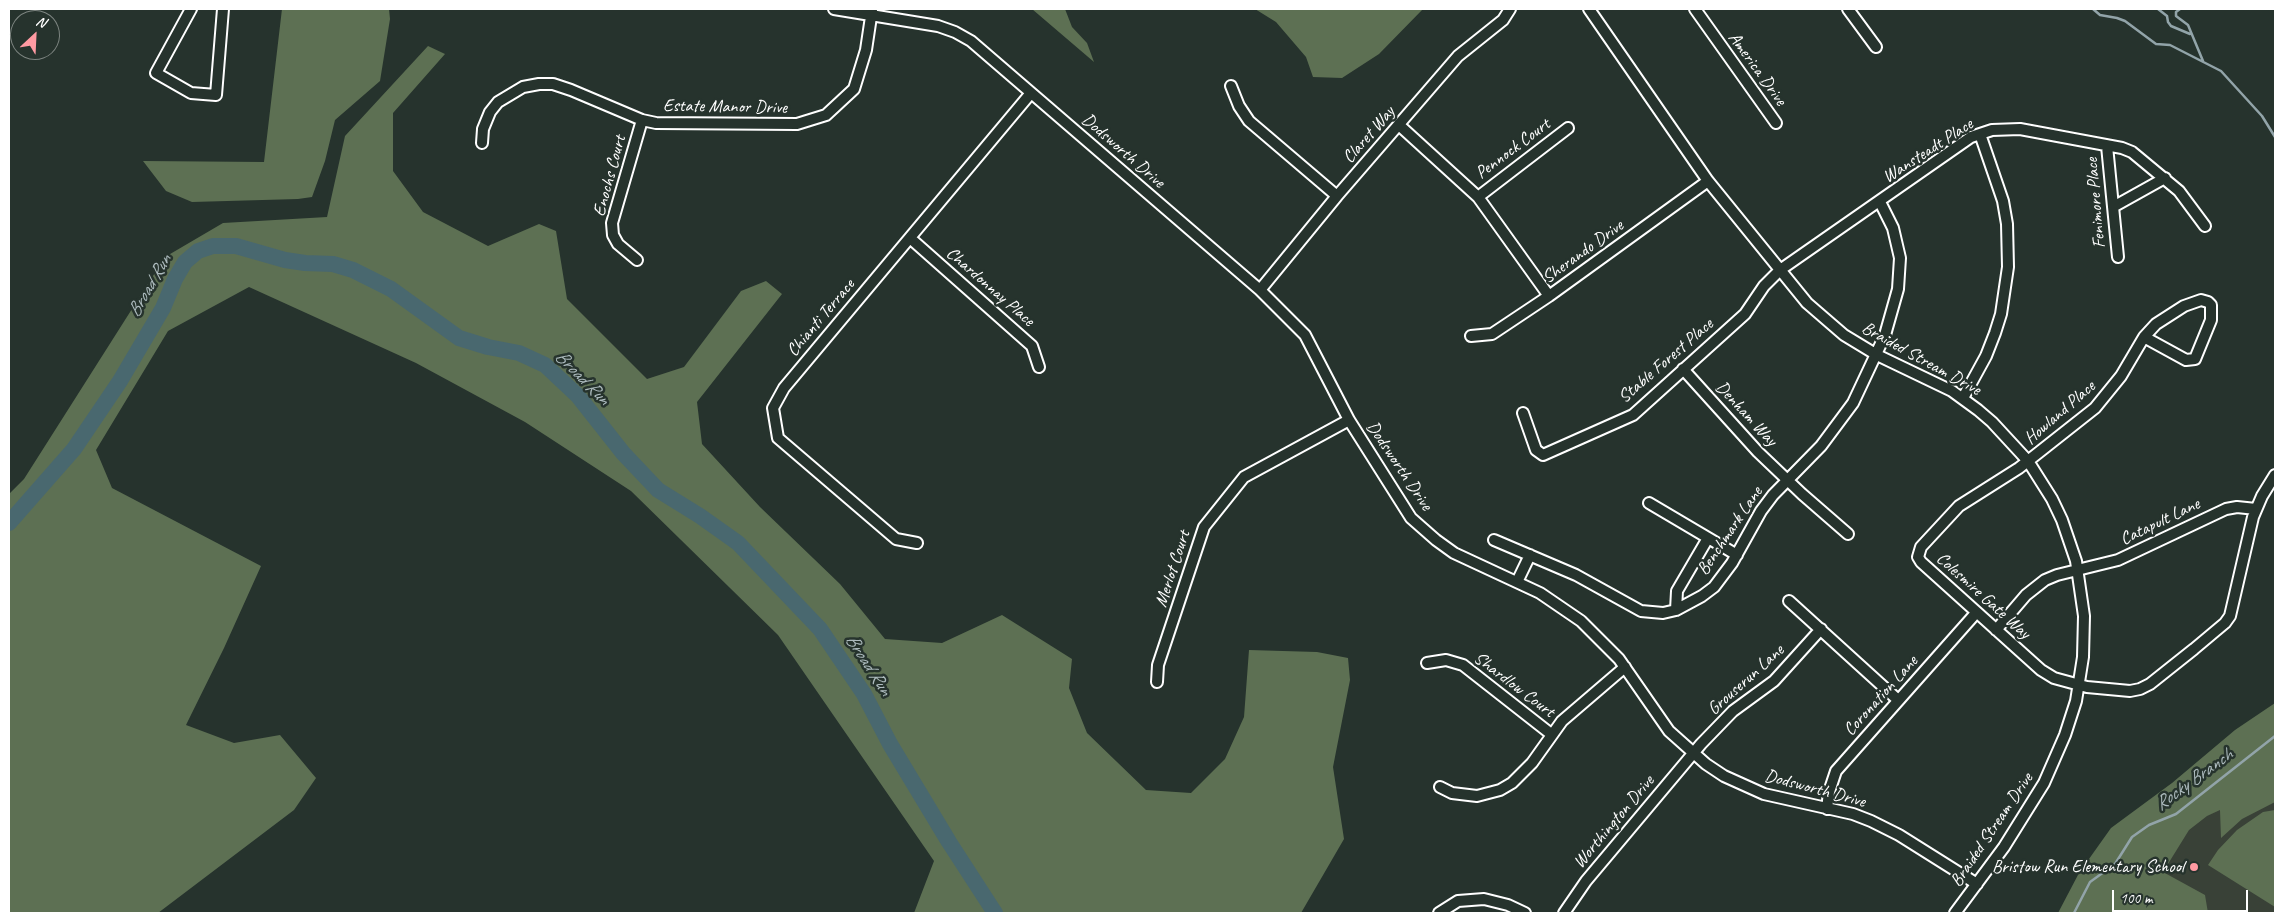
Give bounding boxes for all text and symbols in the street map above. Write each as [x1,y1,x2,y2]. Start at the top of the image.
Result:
north arrow [10,10,60,60]
text: N [34,12,49,31]
street label: America Drive [1723,28,1791,110]
street label: Estate Manor Drive [663,95,787,119]
street label: Claret Way [1338,102,1400,168]
street label: Dodsworth Drive [1077,109,1169,193]
street label: Pennock Court [1471,114,1555,184]
street label: Wansteadt Place [1879,114,1977,188]
street label: Enochs Court [589,133,631,219]
street label: Fenimore Place [2081,157,2111,249]
street label: Sherando Drive [1538,215,1628,289]
street label: Chardonnay Place [941,243,1039,331]
water label: Broad Run [123,251,177,321]
street label: Chianti Terrace [782,275,860,361]
street label: Stable Forest Place [1614,314,1718,408]
street label: Braided Stream Drive [1858,317,1984,401]
water label: Broad Run [550,346,614,410]
street label: Howland Place [2020,376,2100,450]
street label: Denham Way [1710,377,1782,451]
street label: Dodsworth Drive [1361,417,1437,515]
street label: Benchmark Lane [1693,483,1767,579]
street label: Catapult Lane [2117,493,2203,551]
street label: Merlot Court [1151,528,1195,610]
street label: Colesmire Gate Way [1931,548,2035,644]
water label: Broad Run [840,630,896,700]
street label: Grouserun Lane [1703,640,1789,720]
street label: Shardlow Court [1469,648,1559,722]
street label: Coronation Lane [1839,651,1923,741]
water label: Rocky Branch [2151,744,2237,816]
street label: Dodsworth Drive [1762,765,1868,813]
street label: Braided Stream Drive [1946,769,2038,891]
street label: Worthington Drive [1569,771,1659,873]
place label: Bristow Run Elementary School [1992,856,2184,878]
marker: Bristow Run Elementary School [2188,861,2200,873]
scale bar [2114,880,2250,912]
text: 100 m [2120,889,2152,908]

